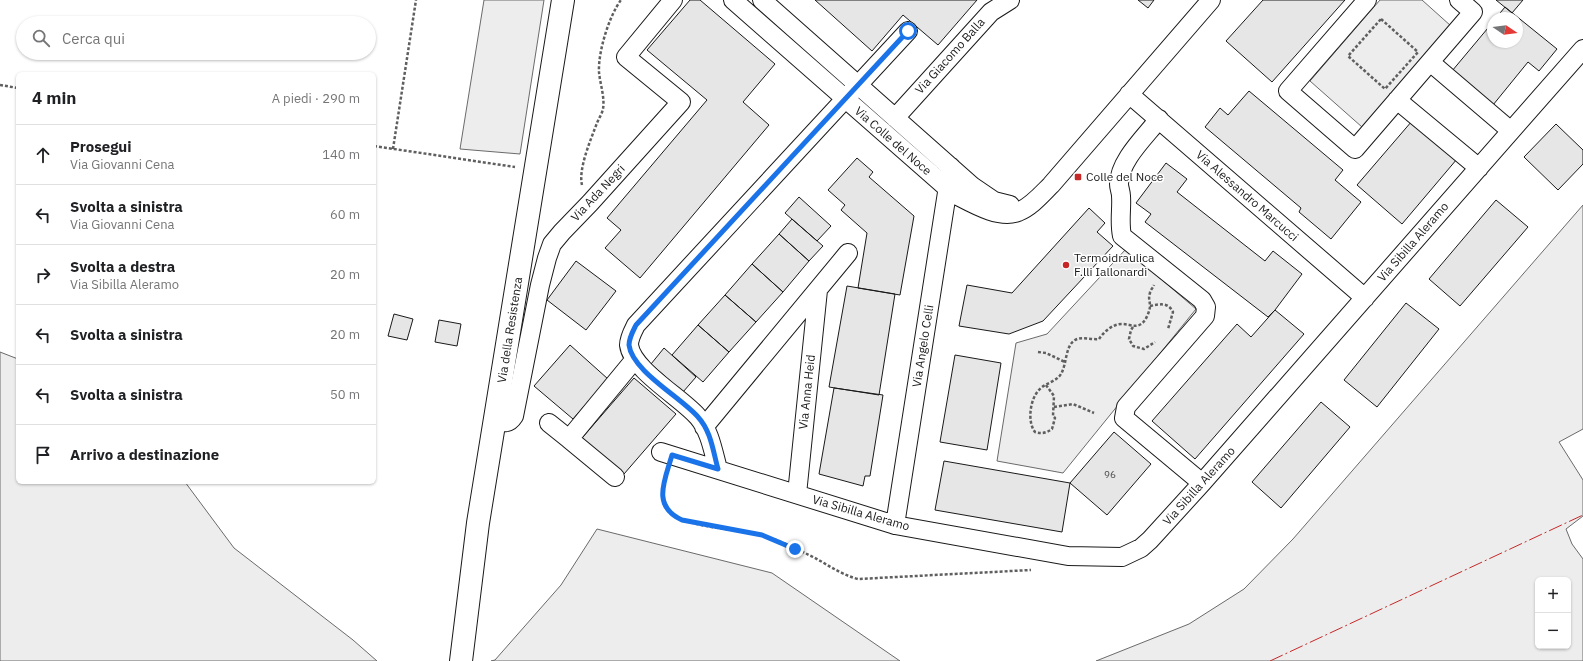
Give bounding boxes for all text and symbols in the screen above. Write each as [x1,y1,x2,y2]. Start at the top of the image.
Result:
north arrow [1487,12,1523,48]
street label: Via Giacomo Balla [912,14,988,97]
search box [16,16,376,60]
route start [899,22,917,40]
icon: search [30,27,52,49]
text: Cerca qui [62,29,125,48]
text: 4 min [32,87,76,109]
text: A piedi · 290 m [272,90,360,107]
street label: Via Colle del Noce [852,103,935,178]
text: Prosegui [70,137,132,156]
icon: ahead [32,144,54,166]
text: 140 m [322,146,360,163]
street label: Via Alessandro Marcucci [1193,147,1302,244]
text: Via Giovanni Cena [70,156,174,173]
street label: Via Ada Negri [568,161,628,224]
place label: Colle del Noce [1086,169,1164,184]
marker: Colle del Noce [1073,172,1083,182]
text: Svolta a sinistra [70,197,183,216]
street label: Via Sibilla Aleramo [1374,199,1451,285]
icon: left [32,204,54,226]
text: 60 m [330,206,360,223]
text: Via Giovanni Cena [70,216,174,233]
place label: Termoidraulica F.lli Iallonardi [1074,250,1155,279]
text: Svolta a destra [70,257,175,276]
marker: Termoidraulica F.lli Iallonardi [1061,260,1071,270]
icon: right [32,264,54,286]
text: 20 m [330,266,360,283]
street label: Via della Resistenza [494,275,525,384]
text: Via Sibilla Aleramo [70,276,179,293]
street label: Via Angelo Celli [909,304,936,388]
icon: left [32,324,54,346]
text: Svolta a sinistra [70,325,183,344]
text: 20 m [330,326,360,343]
street label: Via Anna Heid [795,354,818,430]
icon: left [32,384,54,406]
text: Svolta a sinistra [70,385,183,404]
text: 50 m [330,386,360,403]
street label: Via Sibilla Aleramo [1159,443,1238,528]
icon: arrive [32,444,54,466]
text: Arrivo a destinazione [70,445,219,464]
house number: 96 [1104,468,1116,481]
street label: Via Sibilla Aleramo [811,491,912,534]
route end [786,540,804,558]
map controls [1535,577,1571,649]
button: + [1535,577,1571,613]
button: − [1535,613,1571,649]

